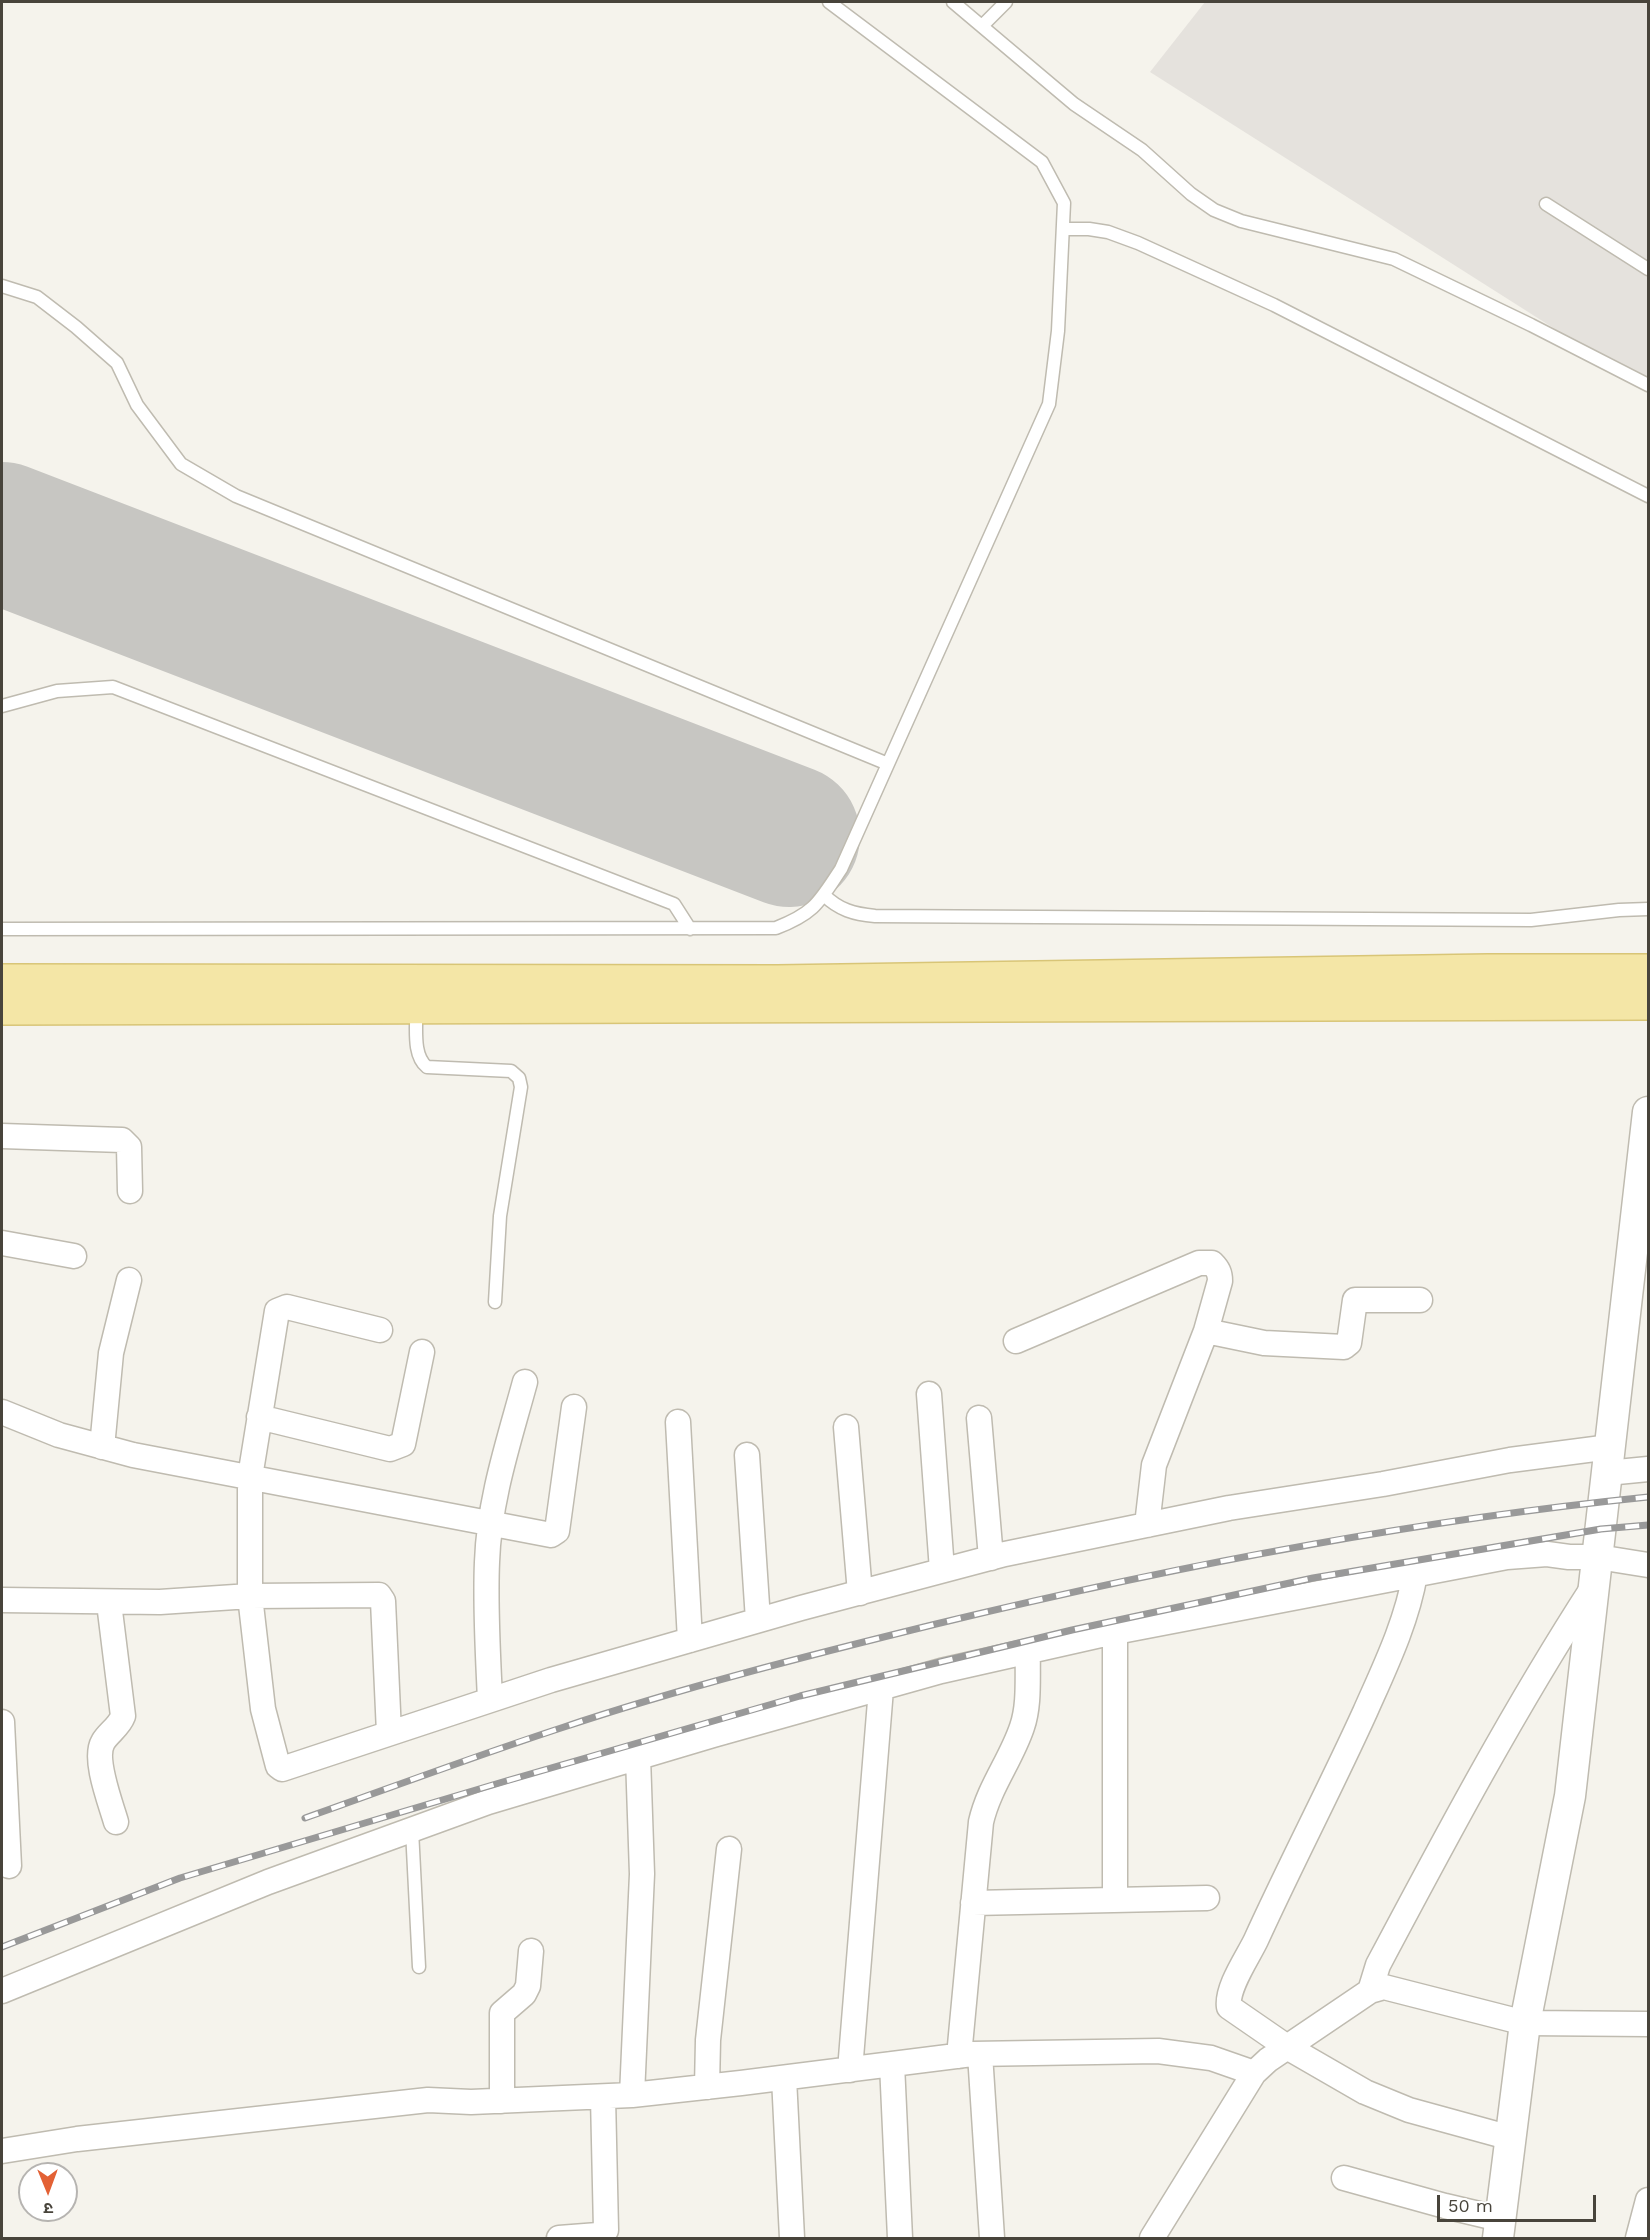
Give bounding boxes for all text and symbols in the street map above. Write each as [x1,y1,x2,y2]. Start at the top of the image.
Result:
north arrow [18,2162,78,2222]
scale bar [1440,2183,1599,2221]
text: 50 m [1448,2195,1493,2216]
text: उ [43,2199,53,2218]

